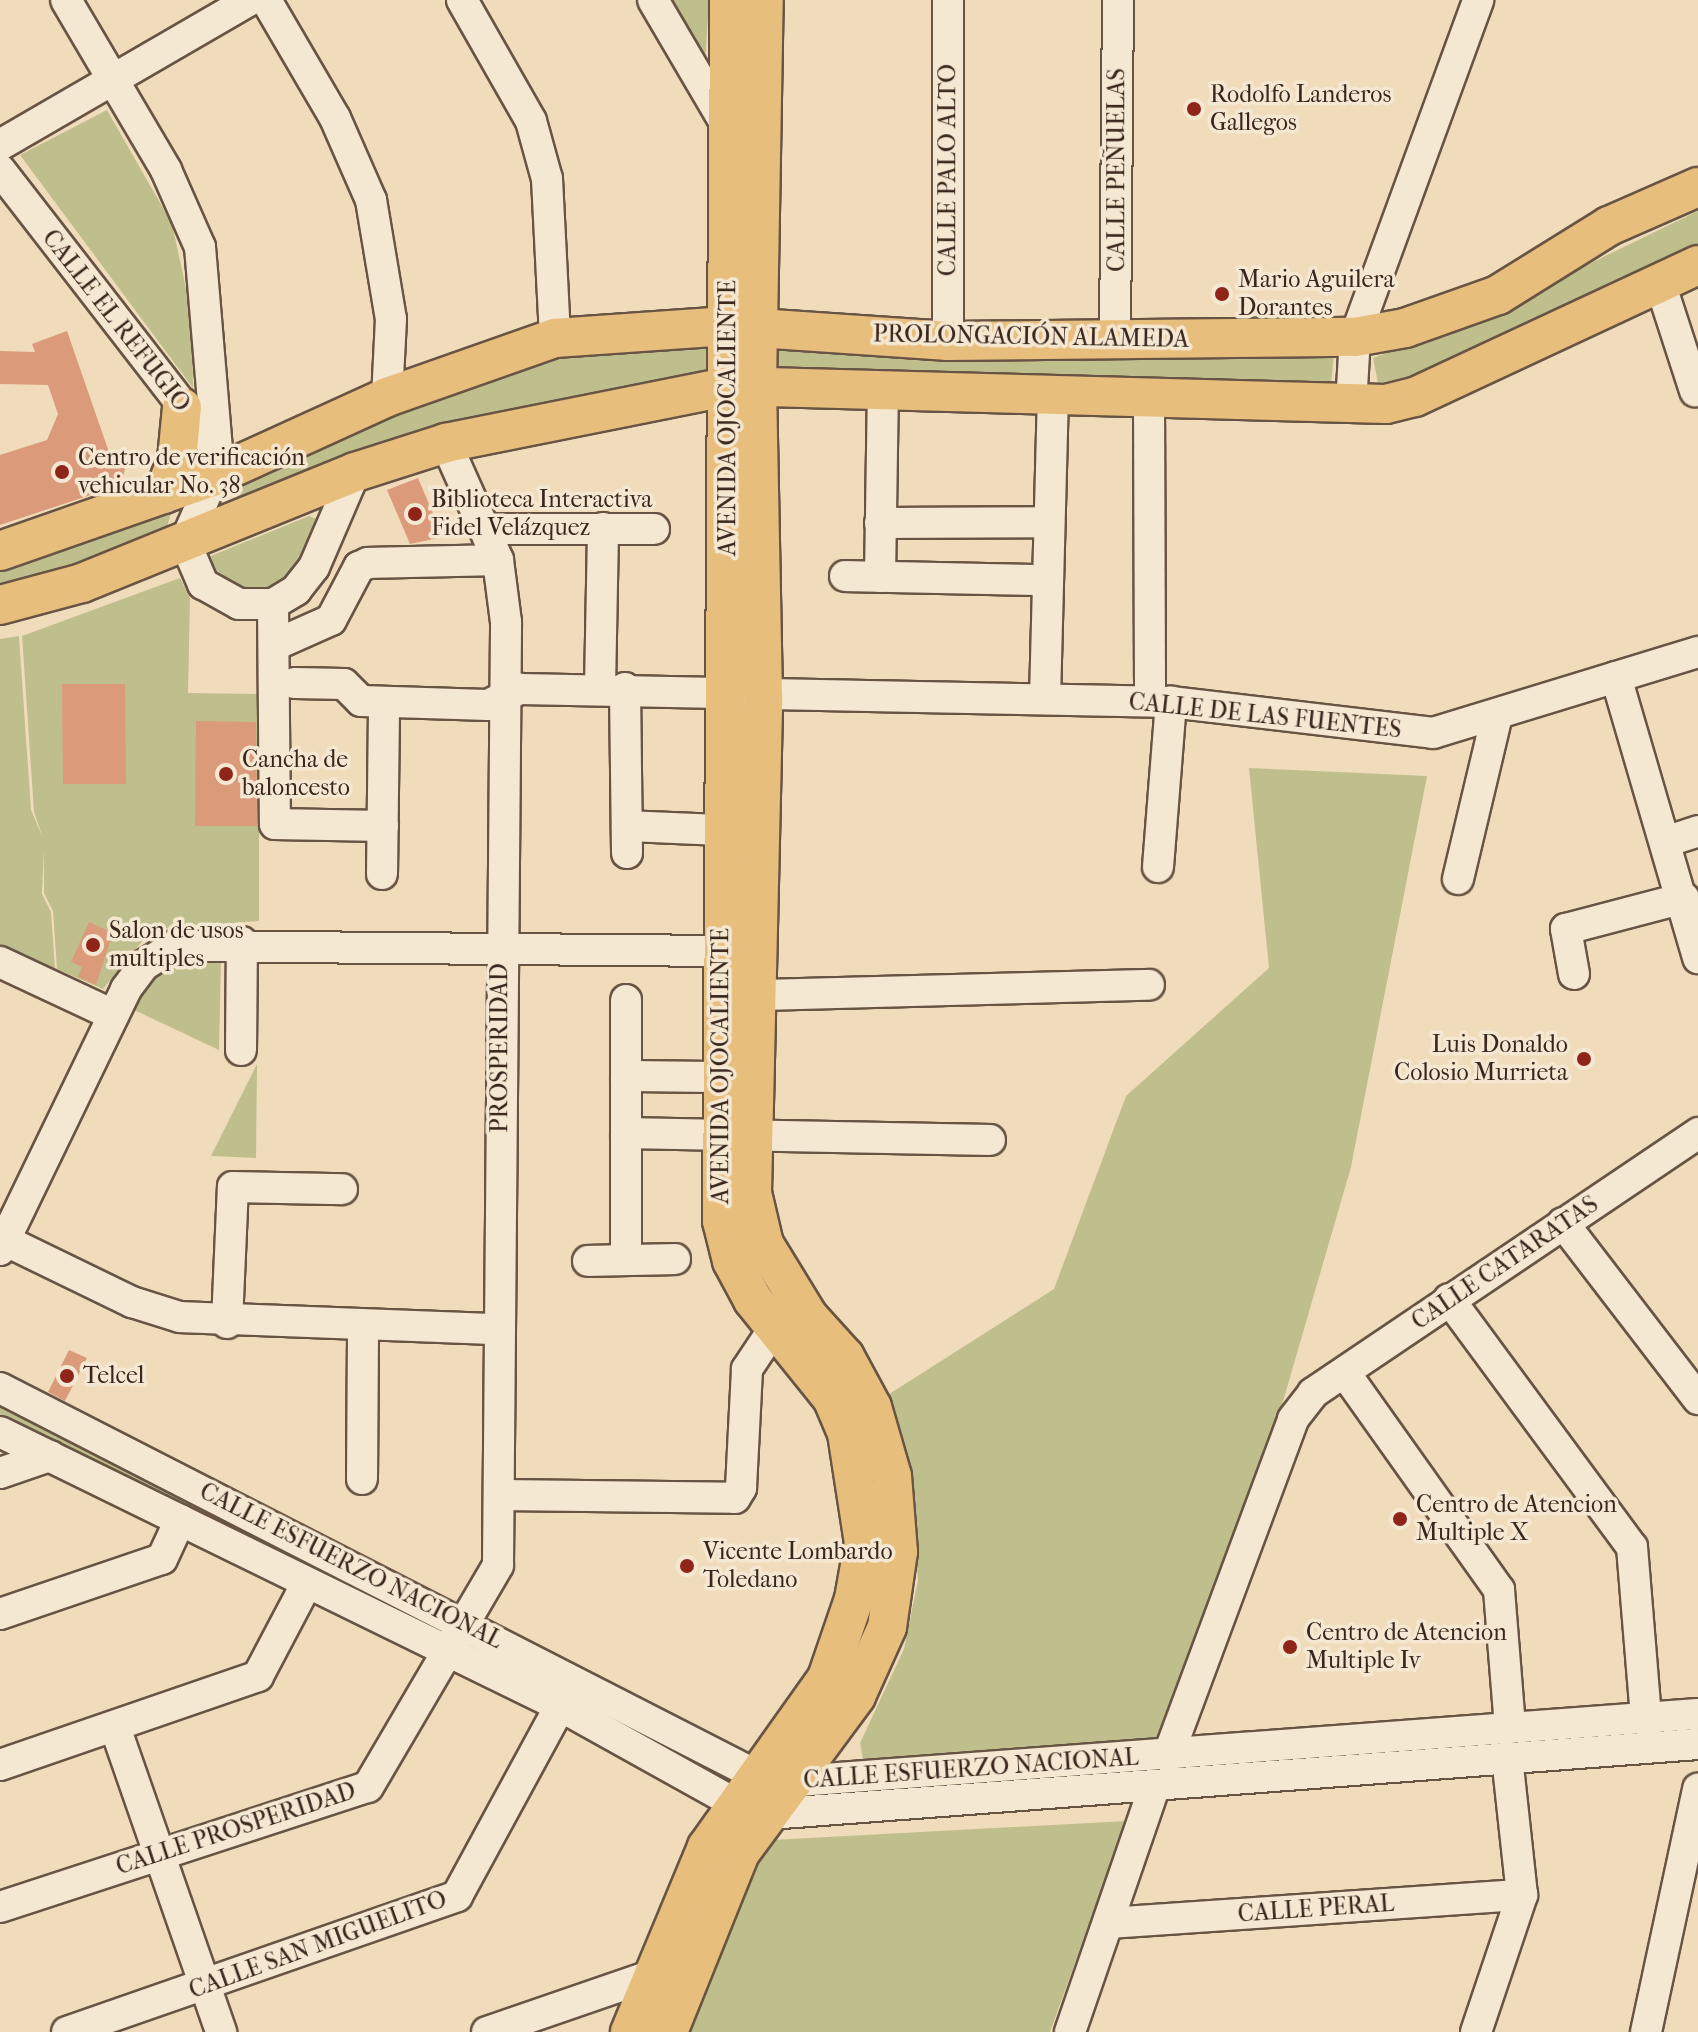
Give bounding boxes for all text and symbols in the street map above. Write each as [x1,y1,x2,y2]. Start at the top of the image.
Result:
street label: CALLE PALO ALTO [934,64,962,276]
street label: CALLE PEÑUELAS [1103,68,1131,272]
place label: Rodolfo Landeros Gallegos [1210,81,1391,137]
marker: Rodolfo Landeros Gallegos [1185,100,1203,118]
street label: CALLE EL REFUGIO [36,224,196,418]
place label: Mario Aguilera Dorantes [1238,266,1395,322]
street label: AVENIDA OJOCALIENTE [714,280,742,556]
marker: Mario Aguilera Dorantes [1213,285,1231,303]
street label: PROLONGACIÓN ALAMEDA [873,320,1189,354]
place label: Centro de verificación vehicular No. 38 [78,444,305,500]
marker: Centro de verificación vehicular No. 38 [53,463,71,481]
place label: Biblioteca Interactiva Fidel Velázquez [431,486,652,542]
marker: Biblioteca Interactiva Fidel Velázquez [406,505,424,523]
street label: CALLE DE LAS FUENTES [1127,687,1403,745]
place label: Cancha de baloncesto [242,746,350,802]
marker: Cancha de baloncesto [217,765,235,783]
place label: Salon de usos multiples [109,917,244,973]
street label: AVENIDA OJOCALIENTE [707,928,735,1204]
marker: Salon de usos multiples [84,936,102,954]
street label: PROSPERIDAD [486,963,514,1133]
place label: Luis Donaldo Colosio Murrieta [1394,1031,1568,1087]
marker: Luis Donaldo Colosio Murrieta [1575,1050,1593,1068]
street label: CALLE CATARATAS [1406,1190,1604,1336]
place label: Telcel [83,1362,144,1390]
marker: Telcel [58,1367,76,1385]
street label: CALLE ESFUERZO NACIONAL [195,1477,507,1655]
place label: Centro de Atencion Multiple X [1416,1491,1617,1547]
marker: Centro de Atencion Multiple X [1391,1510,1409,1528]
place label: Vicente Lombardo Toledano [703,1538,893,1594]
marker: Vicente Lombardo Toledano [678,1557,696,1575]
place label: Centro de Atencion Multiple Iv [1306,1619,1507,1675]
marker: Centro de Atencion Multiple Iv [1281,1638,1299,1656]
street label: CALLE ESFUERZO NACIONAL [802,1743,1140,1795]
street label: CALLE PROSPERIDAD [113,1777,359,1881]
street label: CALLE SAN MIGUELITO [185,1885,451,2005]
street label: CALLE PERAL [1237,1889,1395,1929]

